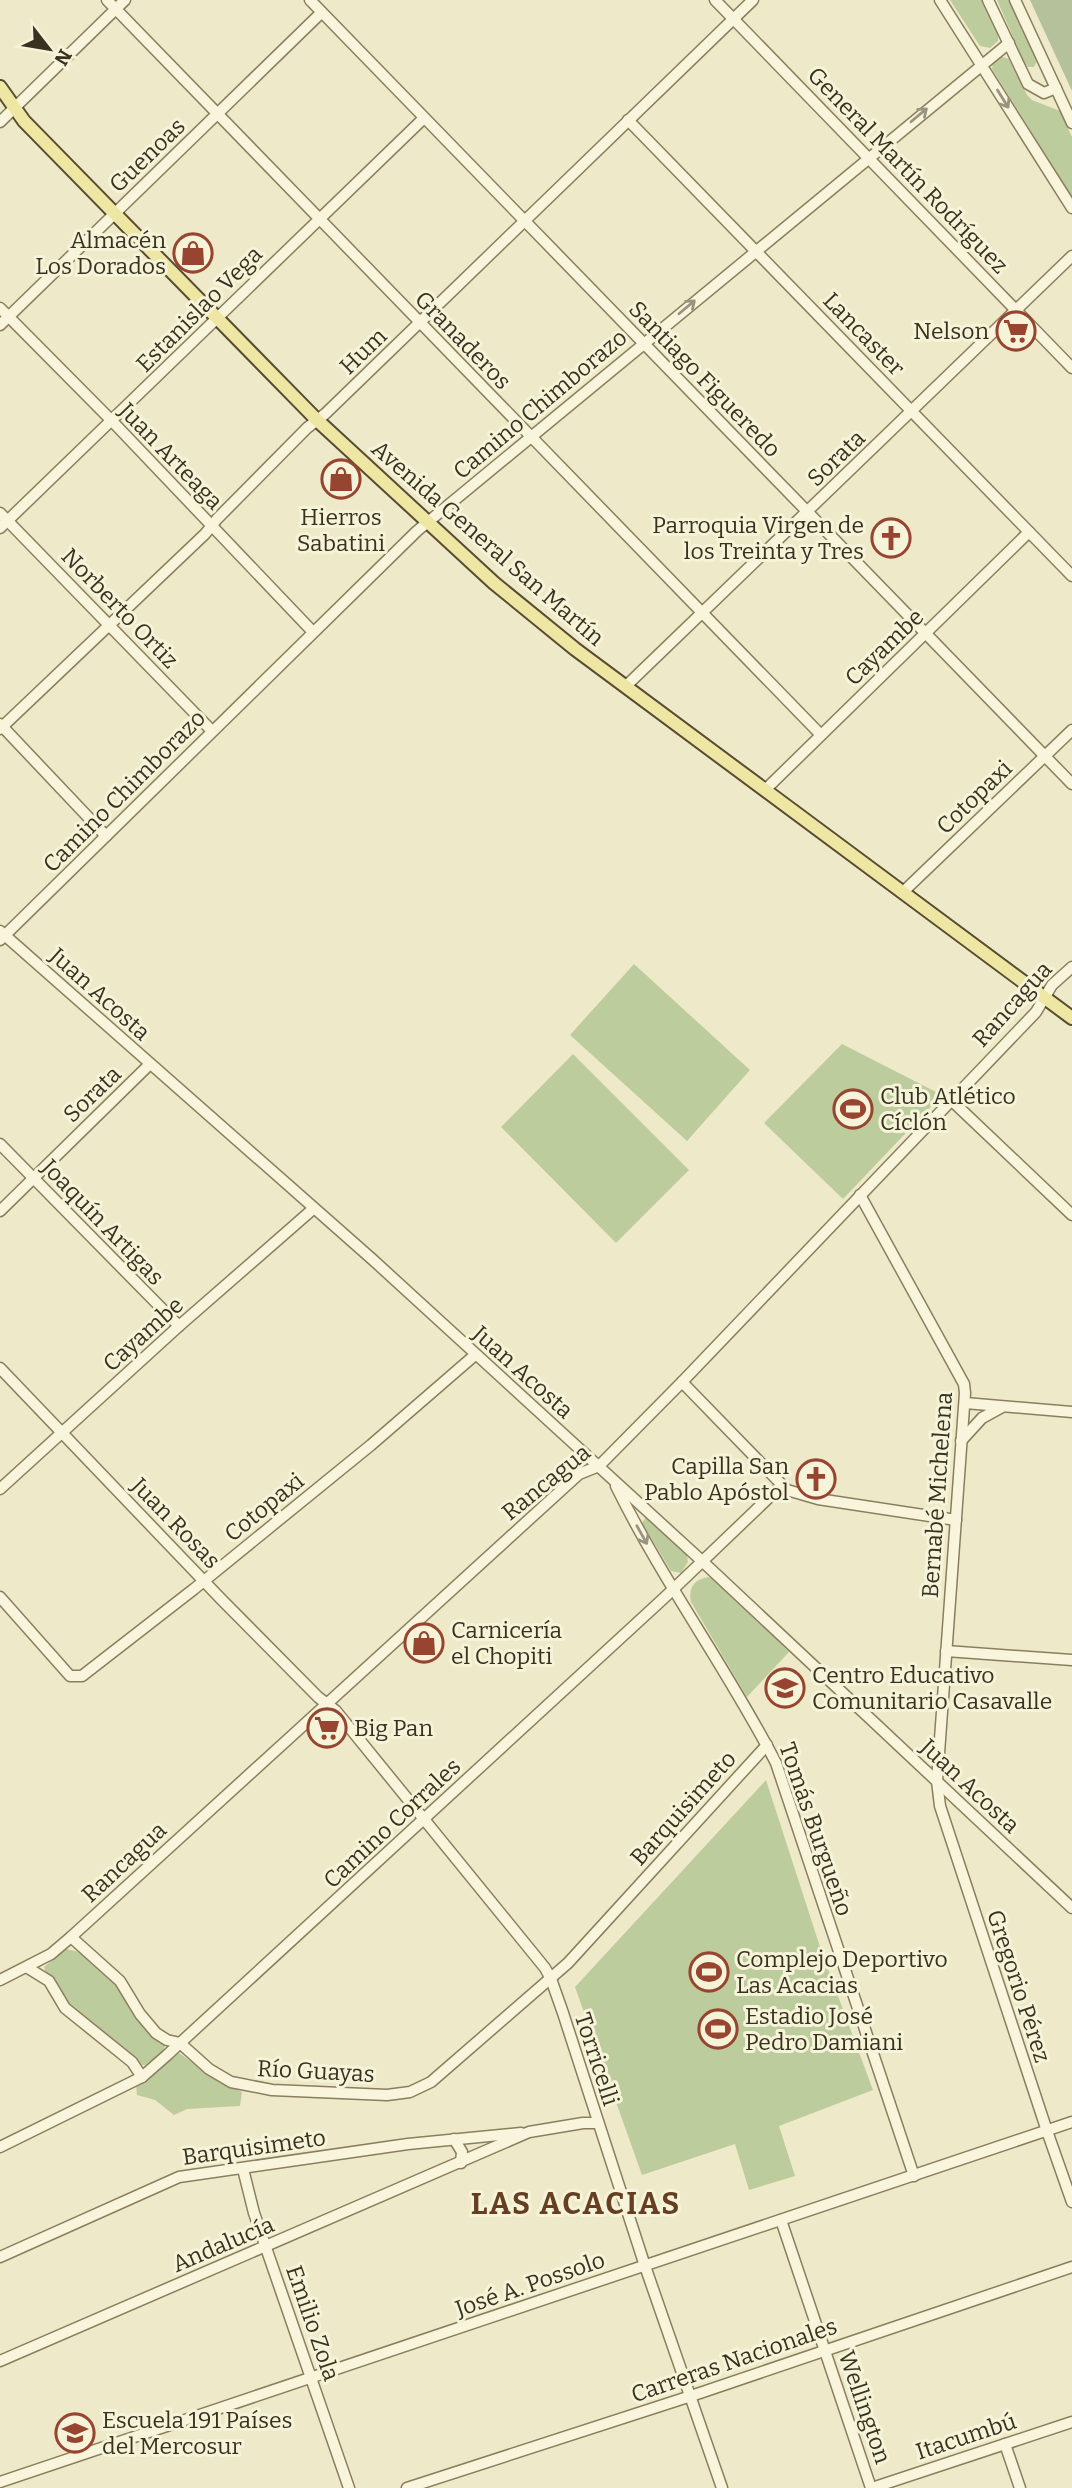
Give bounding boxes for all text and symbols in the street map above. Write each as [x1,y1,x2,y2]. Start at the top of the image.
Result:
north arrow [14,14,84,84]
text: N [49,45,77,70]
street label: General Martín Rodríguez [802,61,1014,279]
one-way arrow [995,89,1010,108]
one-way arrow [910,107,928,123]
street label: Guenoas [103,112,191,198]
place label: Almacén Los Dorados [35,226,166,280]
shop icon: Almacén Los Dorados [172,232,214,274]
street label: Estanislao Vega [130,240,268,378]
street label: Granaderos [409,285,517,395]
street label: Lancaster [817,286,911,382]
street label: Santiago Figueredo [623,295,787,463]
one-way arrow [678,299,696,315]
supermarket icon: Nelson [995,310,1037,352]
place label: Nelson [913,317,989,345]
street label: Hum [334,322,392,380]
street label: Camino Chimborazo [447,323,633,485]
street label: Juan Arteaga [112,396,229,516]
street label: Sorata [801,424,871,492]
street label: Avenida General San Martín [366,434,610,652]
shop icon: Hierros Sabatini [320,458,362,500]
place label: Hierros Sabatini [297,503,385,557]
place label: Parroquia Virgen de los Treinta y Tres [652,511,864,565]
church icon: Parroquia Virgen de los Treinta y Tres [870,517,912,559]
street label: Norberto Ortiz [56,542,184,674]
street label: Cayambe [839,603,929,691]
street label: Camino Chimborazo [37,704,211,878]
street label: Cotopaxi [930,754,1018,840]
street label: Juan Acosta [43,941,156,1047]
street label: Rancagua [966,955,1058,1053]
street label: Sorata [57,1060,127,1128]
place label: Club Atlético Cíclón [880,1082,1016,1136]
sports icon: Club Atlético Cíclón [832,1088,874,1130]
street label: Joaquín Artigas [35,1153,170,1291]
street label: Cayambe [97,1291,189,1377]
street label: Juan Acosta [466,1319,579,1425]
street label: Bernabé Michelena [916,1391,958,1599]
street label: Rancagua [496,1438,596,1526]
place label: Capilla San Pablo Apóstol [644,1452,789,1506]
church icon: Capilla San Pablo Apóstol [795,1458,837,1500]
street label: Cotopaxi [219,1466,310,1548]
street label: Juan Rosas [125,1471,226,1574]
one-way arrow [635,1525,649,1545]
place label: Carnicería el Chopiti [451,1616,563,1670]
shop icon: Carnicería el Chopiti [403,1622,445,1664]
place label: Centro Educativo Comunitario Casavalle [812,1661,1052,1715]
school or university icon: Centro Educativo Comunitario Casavalle [764,1667,806,1709]
supermarket icon: Big Pan [306,1707,348,1749]
place label: Big Pan [354,1714,433,1742]
street label: Juan Acosta [914,1732,1026,1839]
street label: Tomás Burgueño [773,1739,859,1919]
street label: Barquisimeto [624,1745,742,1871]
street label: Camino Corrales [317,1752,467,1894]
street label: Rancagua [76,1815,172,1908]
street label: Gregorio Pérez [981,1906,1057,2066]
place label: Complejo Deportivo Las Acacias [736,1945,948,1999]
sports icon: Complejo Deportivo Las Acacias [688,1951,730,1993]
place label: Estadio José Pedro Damiani [745,2002,903,2056]
sports icon: Estadio José Pedro Damiani [697,2008,739,2050]
street label: Torricelli [569,2009,625,2109]
street label: Río Guayas [257,2054,375,2088]
street label: Barquisimeto [180,2123,328,2171]
district label: LAS ACACIAS [471,2186,681,2222]
street label: Andalucía [168,2210,278,2278]
street label: José A. Possolo [451,2245,609,2323]
street label: Emilio Zola [280,2262,346,2385]
street label: Carreras Nacionales [627,2312,841,2408]
street label: Wellington [833,2347,898,2468]
place label: Escuela 191 Países del Mercosur [102,2406,293,2460]
street label: Itacumbú [912,2407,1020,2465]
school or university icon: Escuela 191 Países del Mercosur [54,2412,96,2454]

